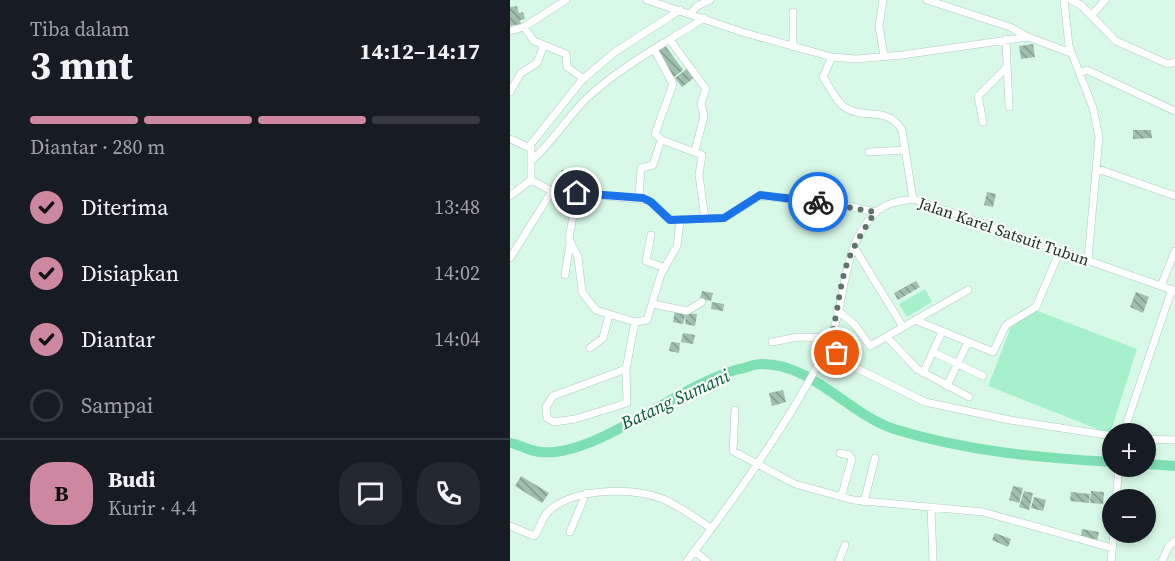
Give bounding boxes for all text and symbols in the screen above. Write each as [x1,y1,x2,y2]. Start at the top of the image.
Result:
text: Tiba dalam [30,15,130,43]
text: 14:12–14:17 [360,36,480,66]
text: 3 mnt [30,39,133,92]
text: Diantar · 280 m [30,133,165,161]
pin [551,167,602,218]
courier [788,172,848,232]
icon: home [560,176,593,209]
icon: bike [802,186,835,219]
icon: check [30,191,63,224]
street label: Jalan Karel Satsuit Tubun [915,191,1093,271]
text: Diterima [81,192,168,222]
text: 13:48 [434,193,480,221]
icon: check [30,257,63,290]
text: Disiapkan [81,258,179,288]
text: 14:02 [434,259,480,287]
icon: check [30,323,63,356]
text: Diantar [81,324,155,354]
text: 14:04 [434,325,480,353]
pin [811,327,862,378]
icon: bag [820,336,853,369]
water label: Batang Sumani [616,363,734,436]
text: Sampai [81,390,153,420]
map controls [1102,423,1156,543]
button: + [1102,423,1156,477]
button: chat [339,462,402,525]
button: phone [417,462,480,525]
text: Budi [108,464,155,494]
text: B [54,478,69,508]
button: − [1102,489,1156,543]
text: Kurir · 4.4 [108,494,197,522]

